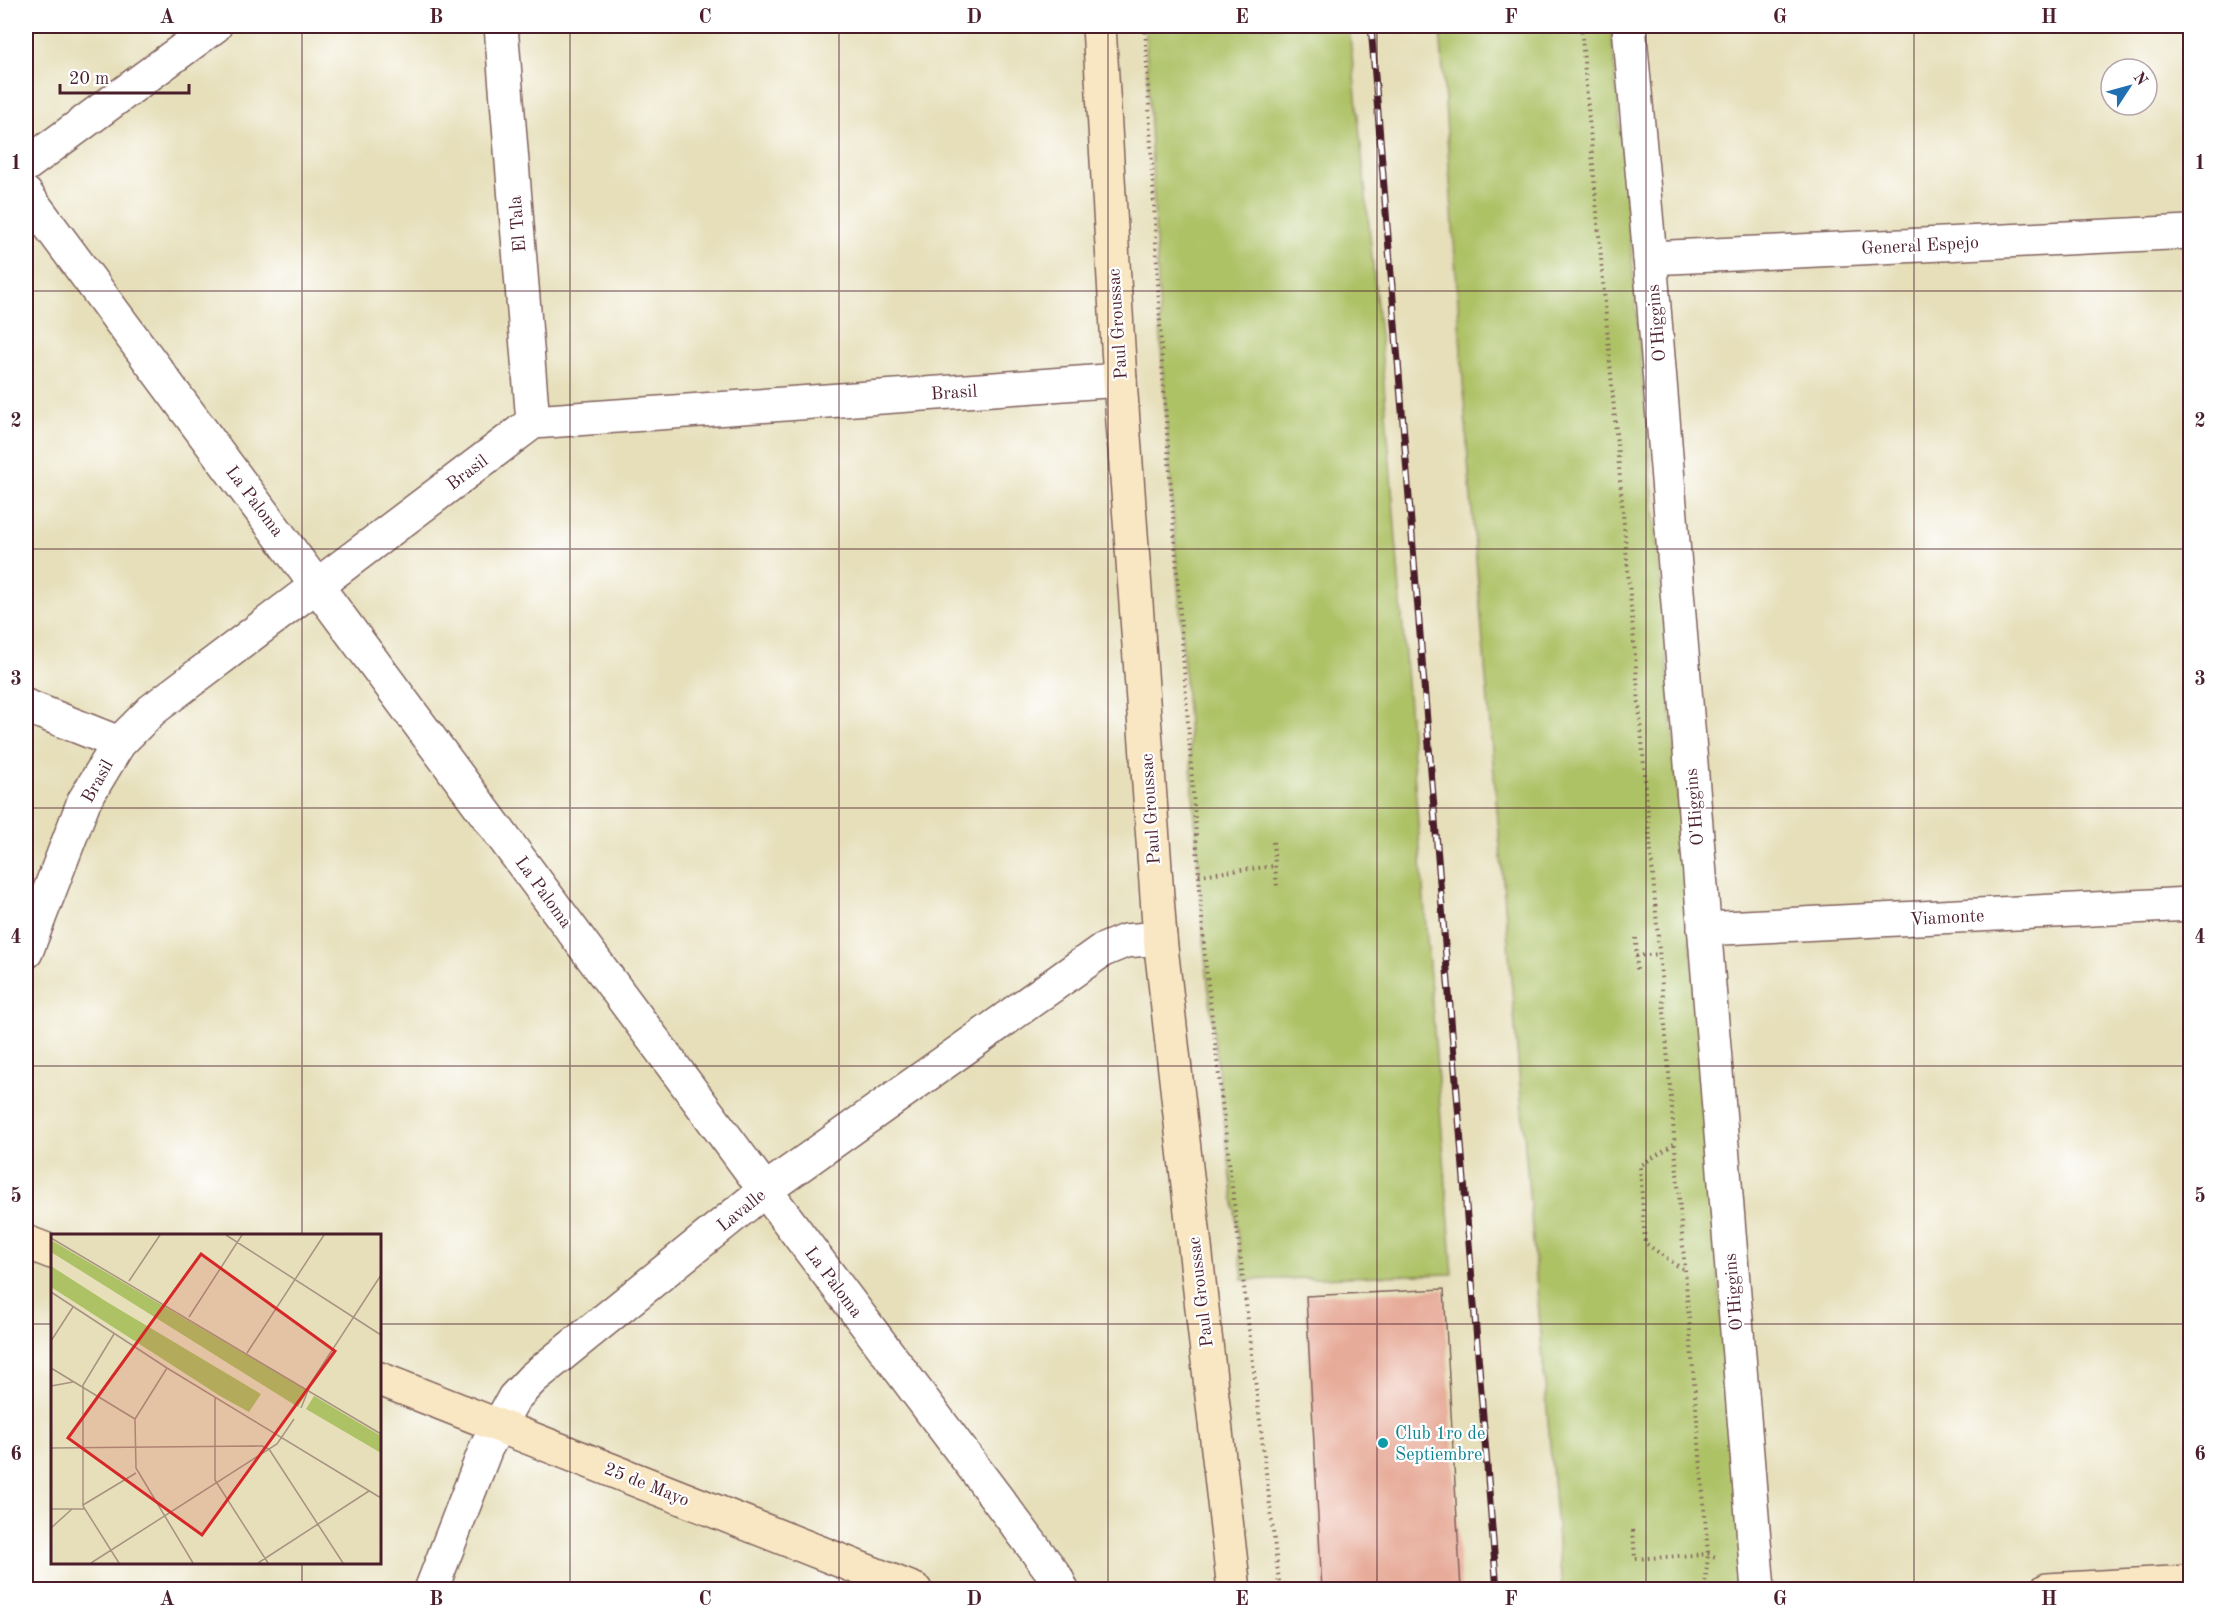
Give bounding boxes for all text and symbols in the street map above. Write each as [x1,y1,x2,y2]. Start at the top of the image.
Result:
text: A [159,8,175,28]
text: B [429,8,443,28]
text: C [698,8,712,28]
text: D [966,8,982,28]
text: E [1235,8,1249,28]
text: F [1504,8,1518,28]
text: G [1773,8,1787,28]
text: H [2041,8,2057,28]
scale bar [60,57,189,95]
north arrow [2099,57,2159,117]
text: 20 m [69,70,109,88]
text: N [2129,70,2150,90]
text: 1 [10,154,22,174]
text: 1 [2194,154,2206,174]
street label: El Tala [507,195,529,253]
street label: General Espejo [1861,234,1979,258]
street label: Paul Groussac [1105,268,1131,380]
street label: O'Higgins [1645,283,1669,362]
street label: Brasil [930,382,978,404]
text: 2 [10,412,22,432]
text: 2 [2194,412,2206,432]
street label: Brasil [444,452,492,494]
street label: La Paloma [222,463,287,540]
text: 3 [10,670,22,690]
text: 3 [2194,670,2206,690]
street label: Paul Groussac [1138,753,1164,865]
street label: Brasil [79,757,117,806]
street label: O'Higgins [1683,767,1707,846]
street label: La Paloma [511,854,575,932]
street label: Viamonte [1909,907,1985,929]
text: 4 [10,928,22,948]
text: 4 [2194,928,2206,948]
text: 5 [10,1186,22,1207]
street label: Lavalle [714,1186,769,1235]
text: 5 [2194,1186,2206,1207]
inset map [51,1234,381,1564]
street label: Paul Groussac [1185,1236,1217,1348]
street label: La Paloma [801,1244,866,1321]
street label: O'Higgins [1722,1252,1746,1331]
place label: Club 1ro de Septiembre [1395,1425,1485,1464]
marker: Club 1ro de Septiembre [1376,1436,1390,1450]
text: 6 [10,1445,22,1465]
text: 6 [2194,1445,2206,1465]
street label: 25 de Mayo [602,1460,692,1510]
text: A [159,1590,175,1610]
text: B [429,1590,443,1610]
text: C [698,1590,712,1610]
text: D [966,1590,982,1610]
text: E [1235,1590,1249,1610]
text: F [1504,1590,1518,1610]
text: G [1773,1590,1787,1610]
text: H [2041,1590,2057,1610]

